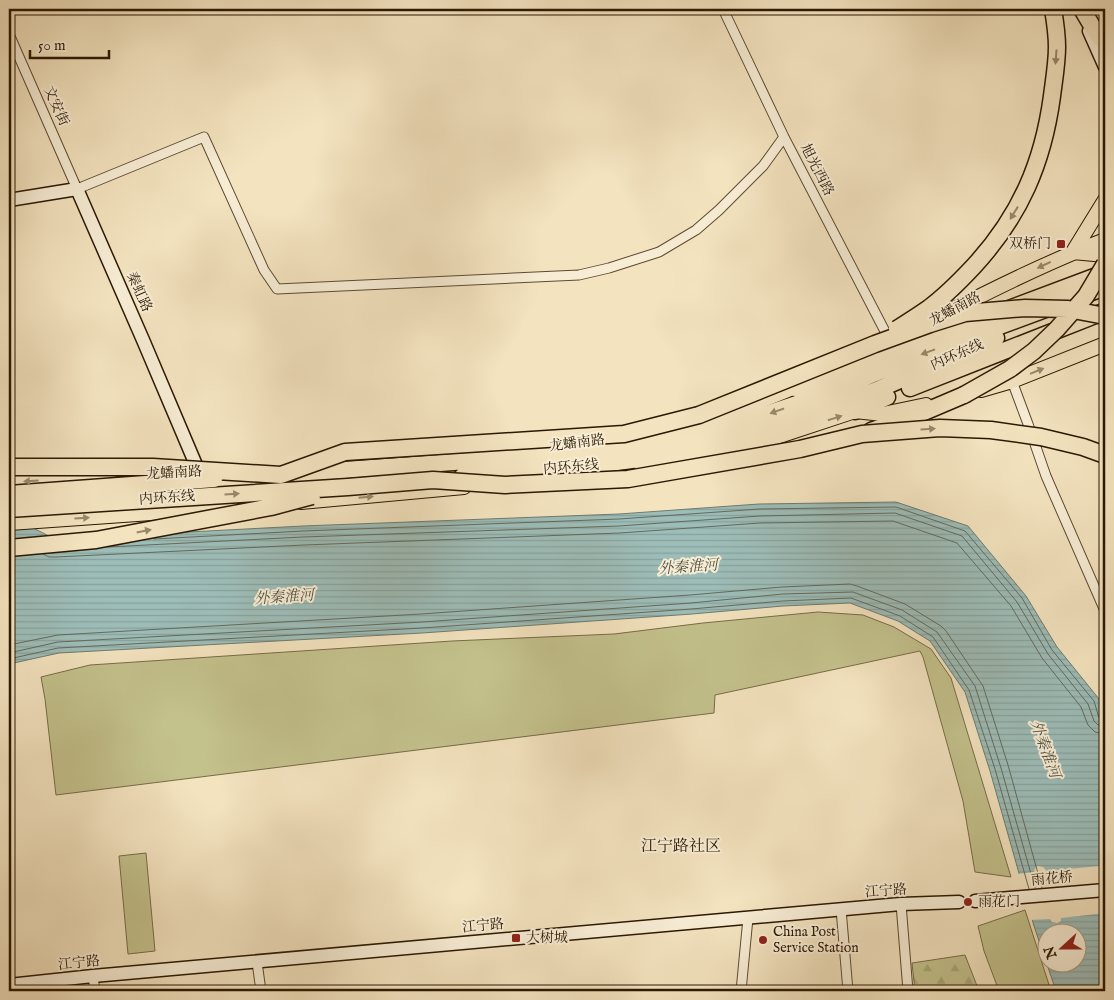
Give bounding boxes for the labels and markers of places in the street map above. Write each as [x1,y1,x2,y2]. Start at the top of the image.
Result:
place label: 双桥门 [1009,235,1051,253]
marker: 双桥门 [1055,238,1067,250]
place label: 雨花门 [978,893,1020,911]
marker: 雨花门 [962,896,974,908]
place label: China Post Service Station [773,923,859,957]
place label: 大树城 [526,929,568,947]
marker: 大树城 [510,932,522,944]
marker: China Post Service Station [757,934,769,946]

